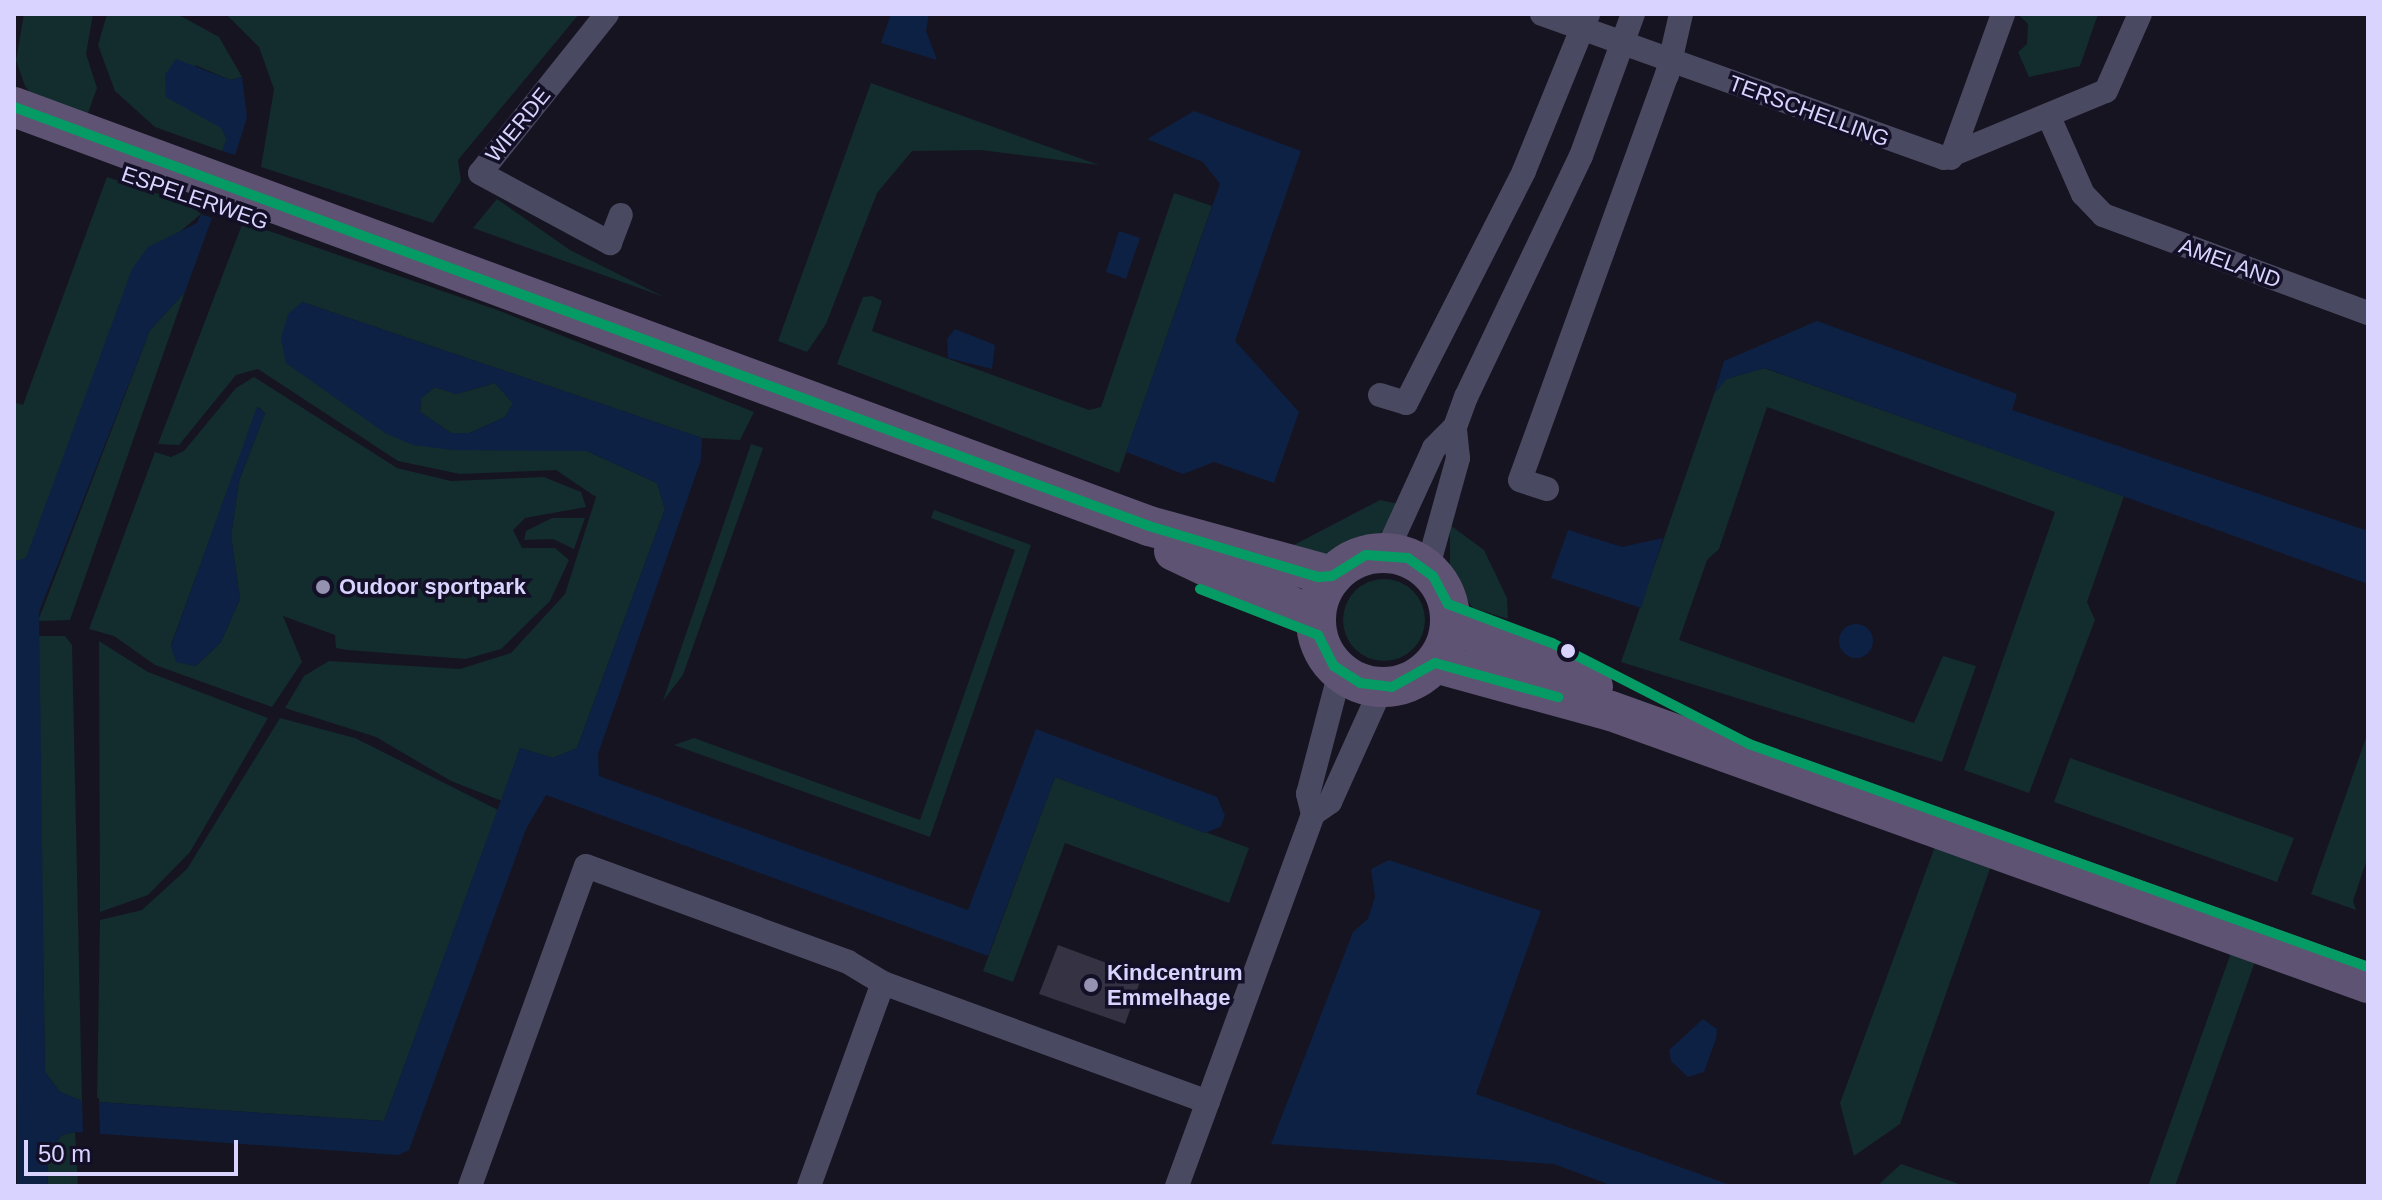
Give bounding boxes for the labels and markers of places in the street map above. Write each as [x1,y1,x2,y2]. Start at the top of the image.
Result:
place label: Oudoor sportpark [339,574,526,600]
marker: Oudoor sportpark [314,578,332,596]
unlabelled marker [1560,643,1576,659]
place label: Kindcentrum Emmelhage [1107,959,1243,1010]
marker: Kindcentrum Emmelhage [1082,976,1100,994]

